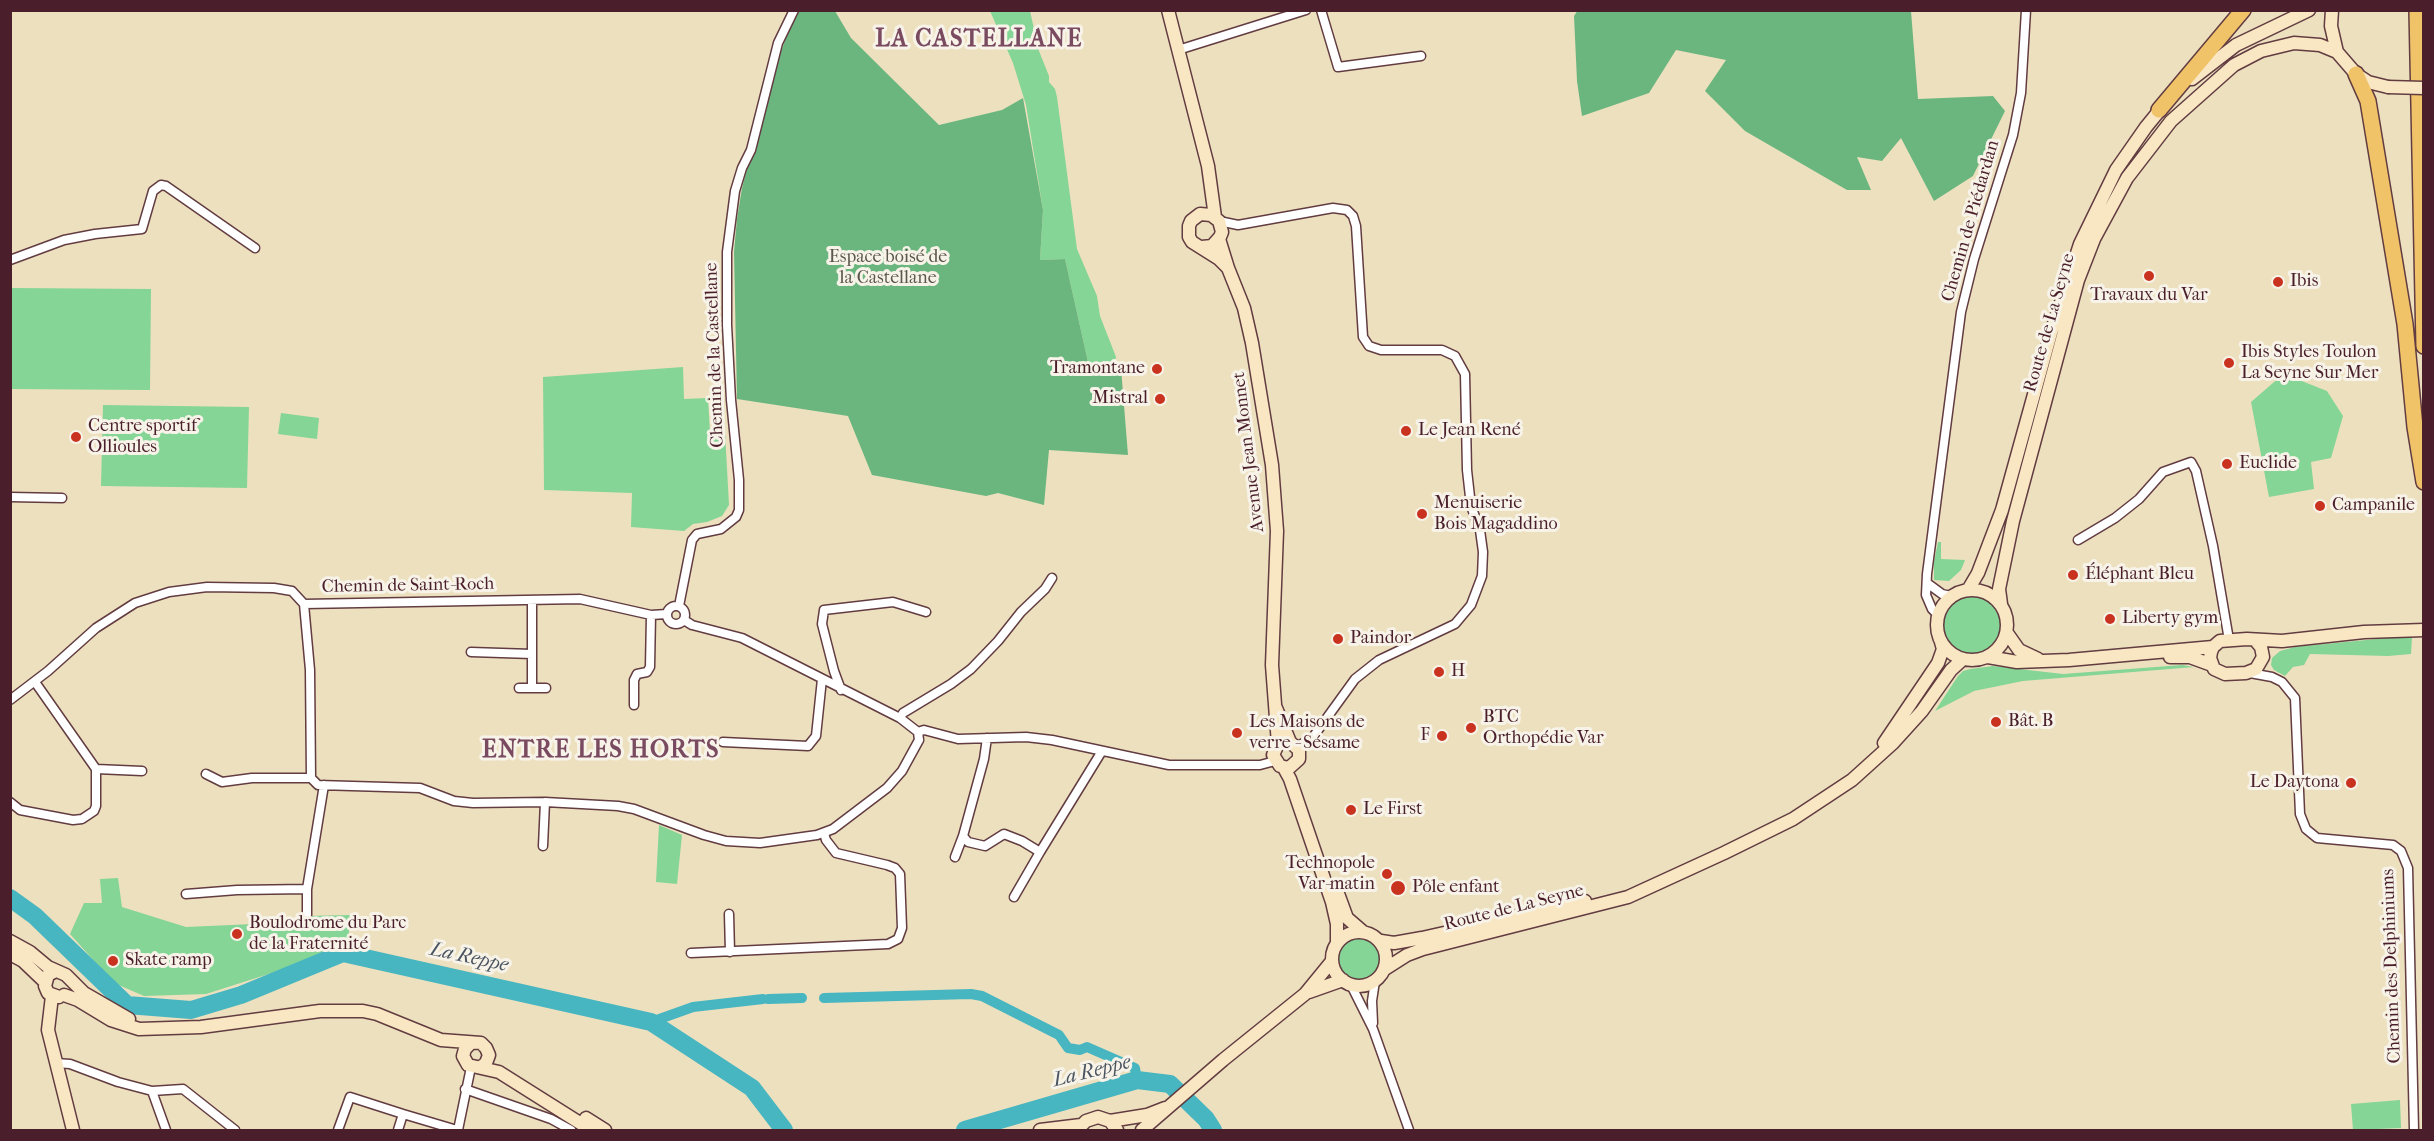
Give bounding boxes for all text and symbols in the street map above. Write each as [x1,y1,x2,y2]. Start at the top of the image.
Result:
district label: LA CASTELLANE [875,26,1083,54]
street label: Chemin de Piédardan [1938,138,2004,304]
park label: Espace boisé de la Castellane [829,247,947,290]
street label: Route de La Seyne [2020,251,2080,395]
street label: Chemin de la Castellane [701,262,729,448]
marker: Travaux du Var [2142,269,2156,283]
place label: Ibis [2290,271,2318,293]
marker: Ibis [2271,275,2285,289]
place label: Travaux du Var [2090,285,2208,307]
place label: Ibis Styles Toulon La Seyne Sur Mer [2241,342,2378,385]
marker: Ibis Styles Toulon La Seyne Sur Mer [2222,356,2236,370]
place label: Tramontane [1050,358,1145,380]
marker: Tramontane [1150,362,1164,376]
street label: Avenue Jean Monnet [1228,371,1270,533]
place label: Mistral [1092,388,1148,410]
marker: Mistral [1153,392,1167,406]
place label: Centre sportif Ollioules [88,416,197,458]
place label: Le Jean René [1418,420,1521,442]
marker: Le Jean René [1399,424,1413,438]
marker: Centre sportif Ollioules [69,430,83,444]
place label: Euclide [2239,453,2297,475]
marker: Euclide [2220,457,2234,471]
place label: Menuiserie Bois Magaddino [1434,493,1558,536]
place label: Campanile [2332,495,2415,517]
marker: Campanile [2313,499,2327,513]
marker: Menuiserie Bois Magaddino [1415,507,1429,521]
place label: Éléphant Bleu [2085,564,2194,586]
marker: Éléphant Bleu [2066,568,2080,582]
street label: Chemin de Saint-Roch [322,574,494,598]
place label: Liberty gym [2122,608,2218,630]
marker: Liberty gym [2103,612,2117,626]
place label: Paindor [1350,628,1411,650]
marker: Paindor [1331,632,1345,646]
place label: H [1451,661,1465,683]
marker: H [1432,665,1446,679]
place label: BTC Orthopédie Var [1483,707,1604,750]
place label: Bât. B [2008,711,2053,733]
place label: Les Maisons de verre - Sésame [1249,712,1365,754]
marker: Bât. B [1989,715,2003,729]
marker: BTC Orthopédie Var [1464,721,1478,735]
place label: F [1420,725,1430,747]
marker: Les Maisons de verre - Sésame [1230,726,1244,740]
marker: F [1435,729,1449,743]
district label: ENTRE LES HORTS [482,737,720,765]
place label: Le Daytona [2250,772,2339,794]
marker: Le Daytona [2344,776,2358,790]
place label: Le First [1363,799,1422,821]
marker: Le First [1344,803,1358,817]
place label: Technopole Var-matin [1286,853,1375,896]
marker: Technopole Var-matin [1380,867,1394,881]
street label: Chemin des Delphiniums [2378,868,2406,1064]
place label: Pôle enfant [1412,877,1500,899]
marker: Pôle enfant [1389,879,1407,897]
street label: Route de La Seyne [1442,880,1586,936]
place label: Boulodrome du Parc de la Fraternité [249,913,406,956]
marker: Boulodrome du Parc de la Fraternité [230,927,244,941]
water label: La Reppe [428,938,510,978]
place label: Skate ramp [125,950,212,972]
marker: Skate ramp [106,954,120,968]
water label: La Reppe [1051,1051,1133,1093]

